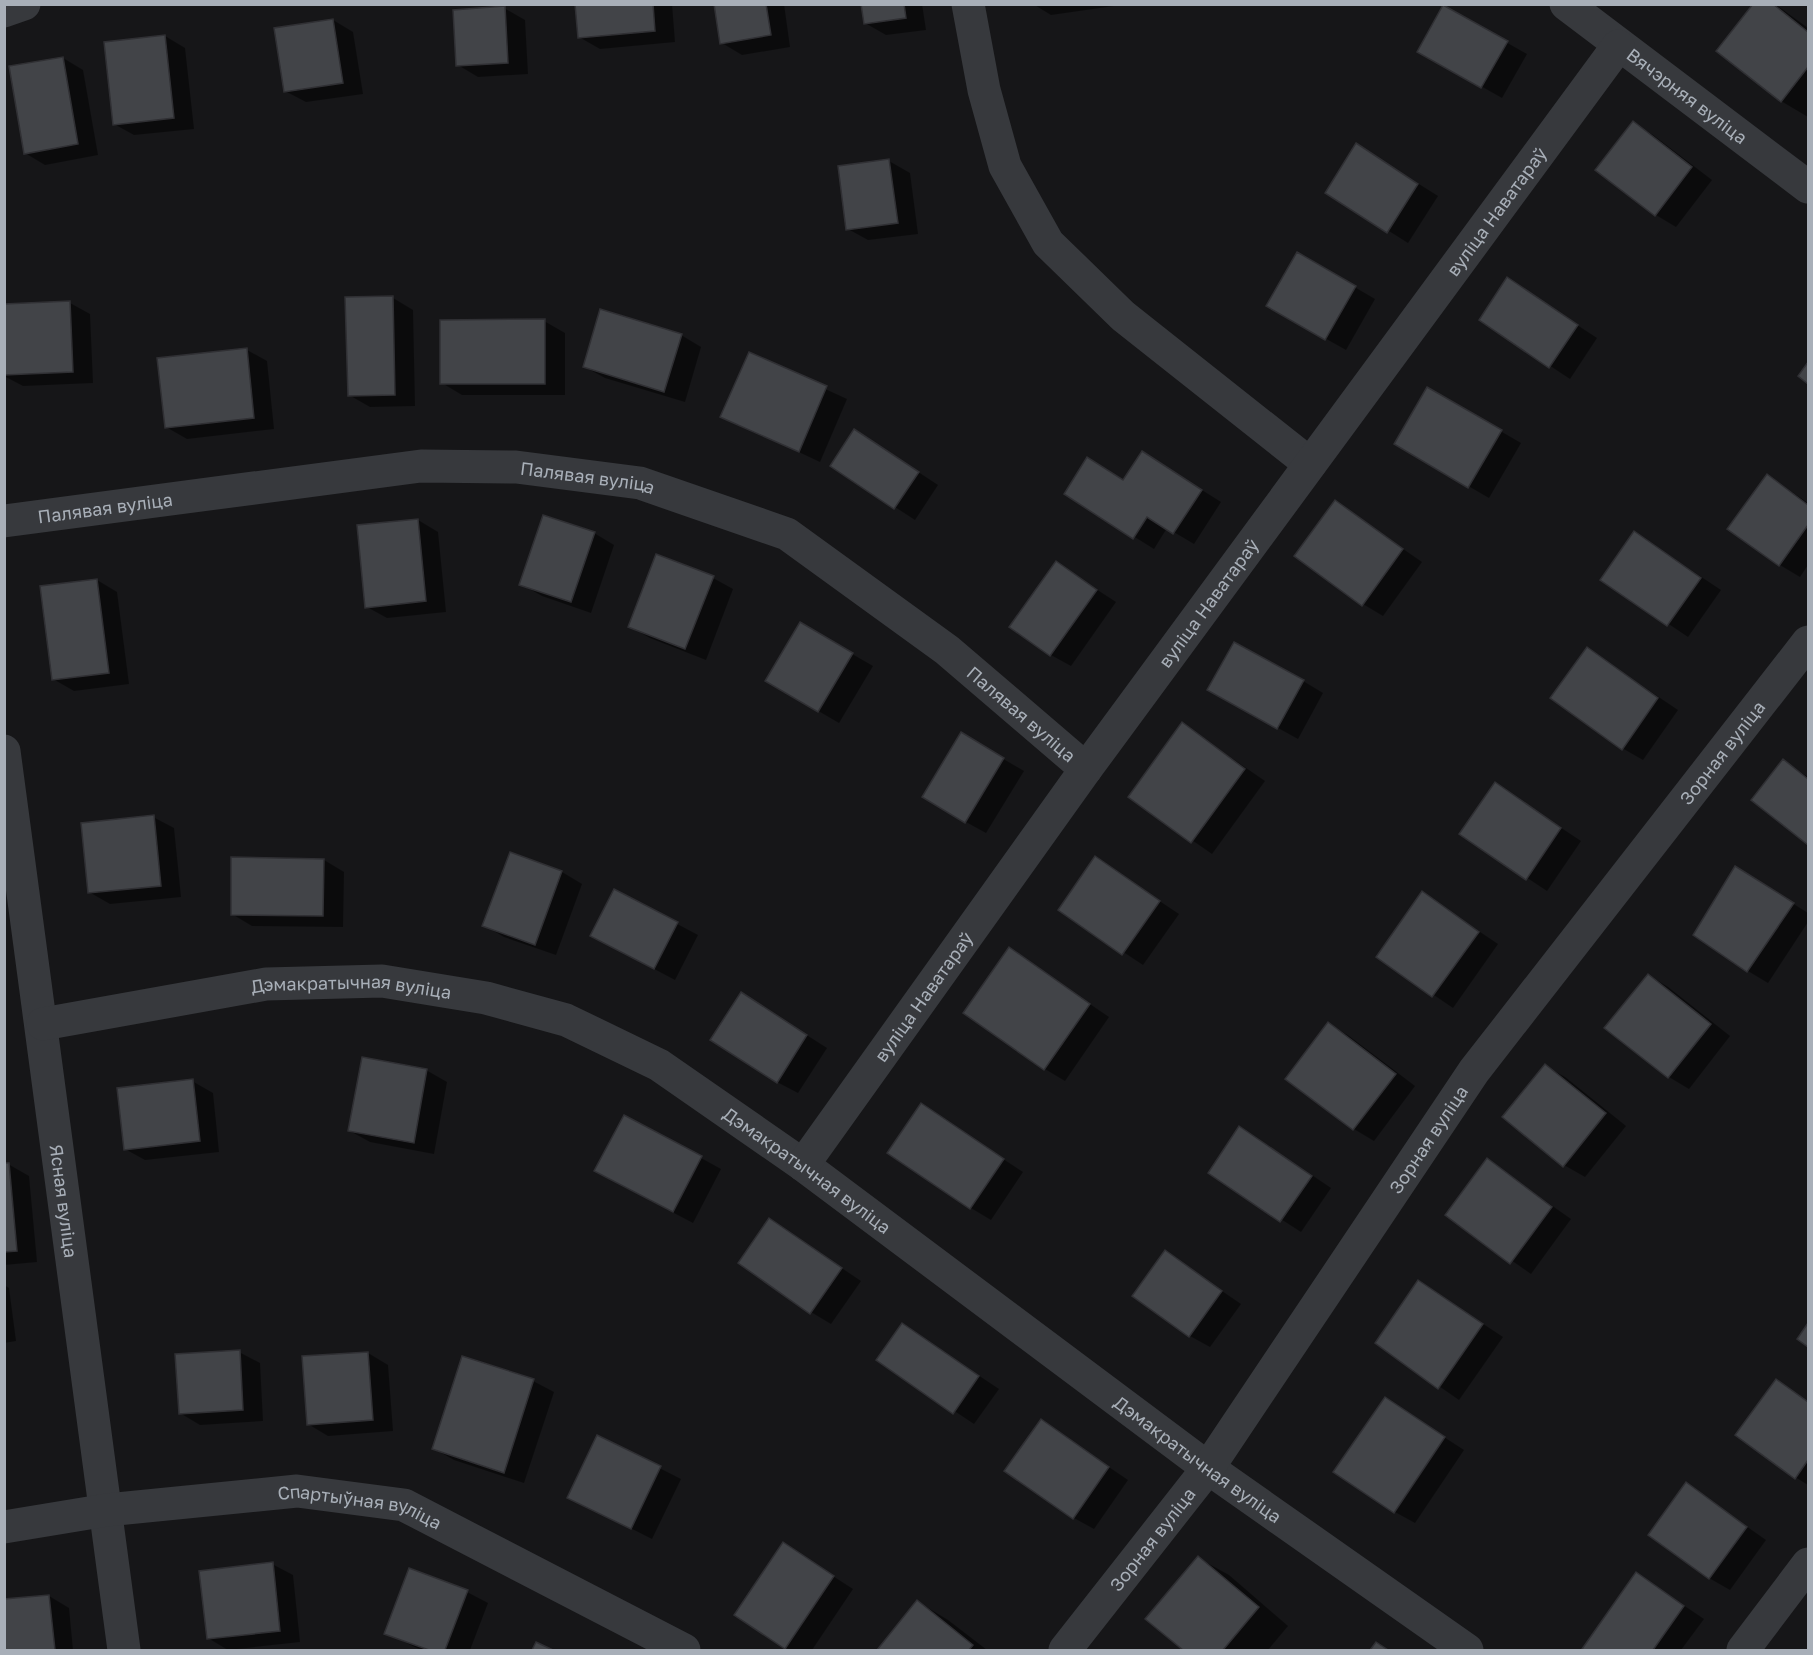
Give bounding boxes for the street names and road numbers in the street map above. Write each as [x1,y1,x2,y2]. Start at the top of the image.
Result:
street label: Вячэрняя вуліца [1623,43,1752,148]
street label: вуліца Наватараў [1442,143,1551,280]
street label: Палявая вуліца [519,457,658,498]
street label: Палявая вуліца [36,488,174,527]
street label: вуліца Наватараў [1154,534,1263,672]
street label: Палявая вуліца [963,661,1080,766]
street label: Зорная вуліца [1675,696,1769,809]
street label: вуліца Наватараў [869,927,977,1066]
street label: Дэмакратычная вуліца [249,970,453,1003]
street label: Зорная вуліца [1384,1081,1472,1198]
street label: Дэмакратычная вуліца [719,1102,895,1238]
street label: Ясная вуліца [46,1143,83,1259]
street label: Дэмакратычная вуліца [1110,1391,1286,1527]
street label: Спартыўная вуліца [276,1480,445,1534]
street label: Зорная вуліца [1105,1483,1200,1595]

